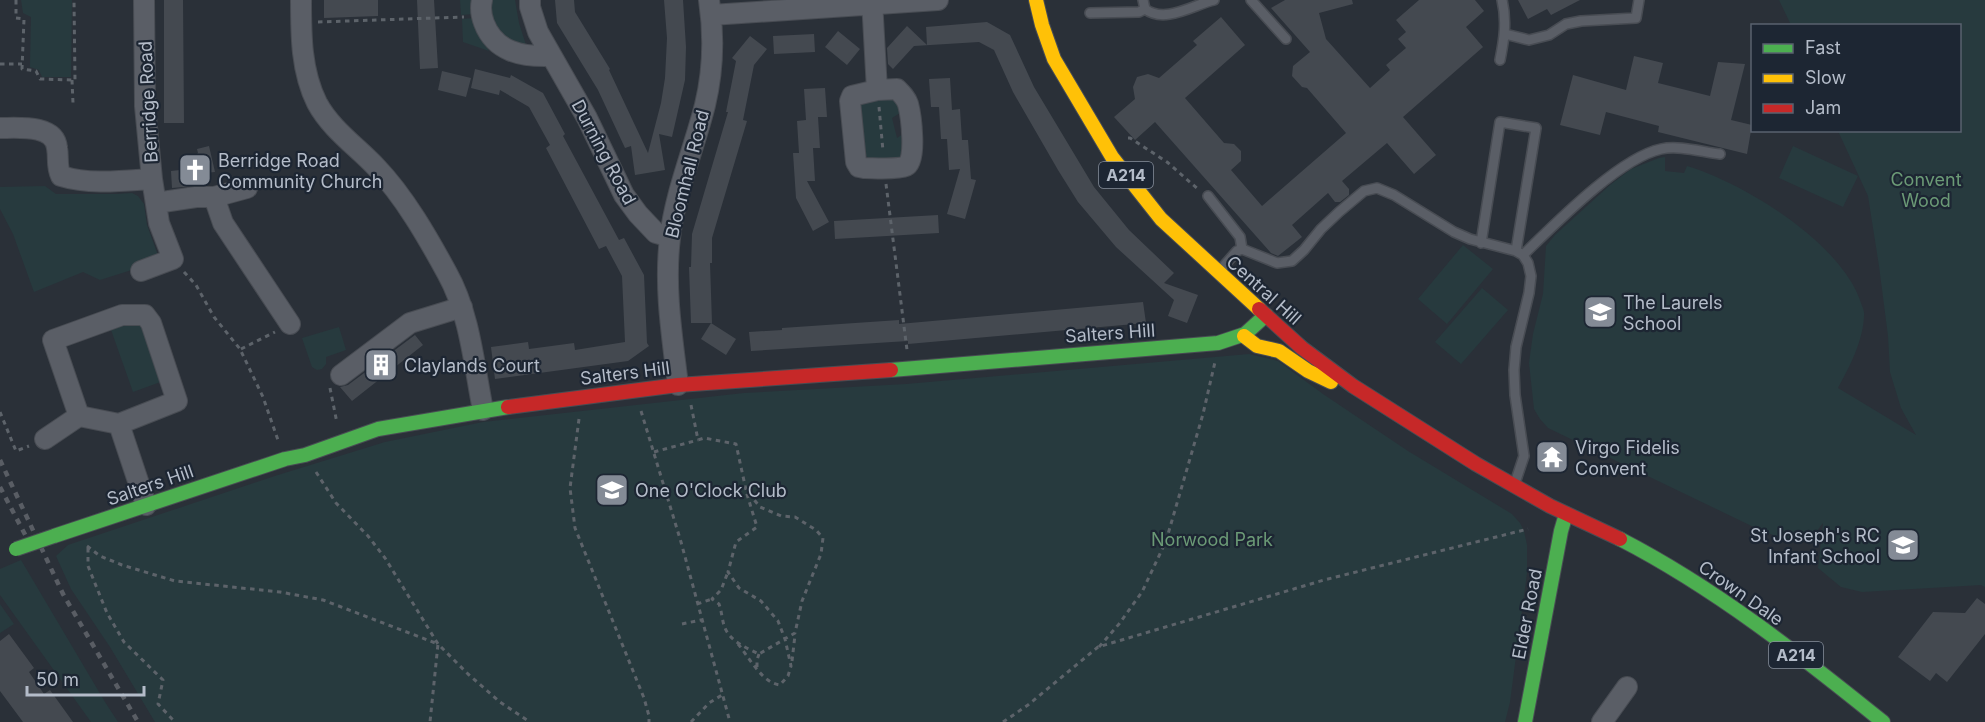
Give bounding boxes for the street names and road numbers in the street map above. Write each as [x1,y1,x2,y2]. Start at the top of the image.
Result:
street label: Berridge Road [134,41,162,163]
street label: Durning Road [568,96,640,208]
street label: Bloomhall Road [661,108,713,240]
road number: A214 [1099,162,1153,188]
street label: Central Hill [1222,251,1306,329]
street label: Salters Hill [1064,319,1156,347]
street label: Salters Hill [579,357,671,389]
street label: Salters Hill [104,460,196,510]
street label: Crown Dale [1695,556,1787,630]
street label: Elder Road [1508,567,1546,661]
road number: A214 [1769,642,1823,668]

